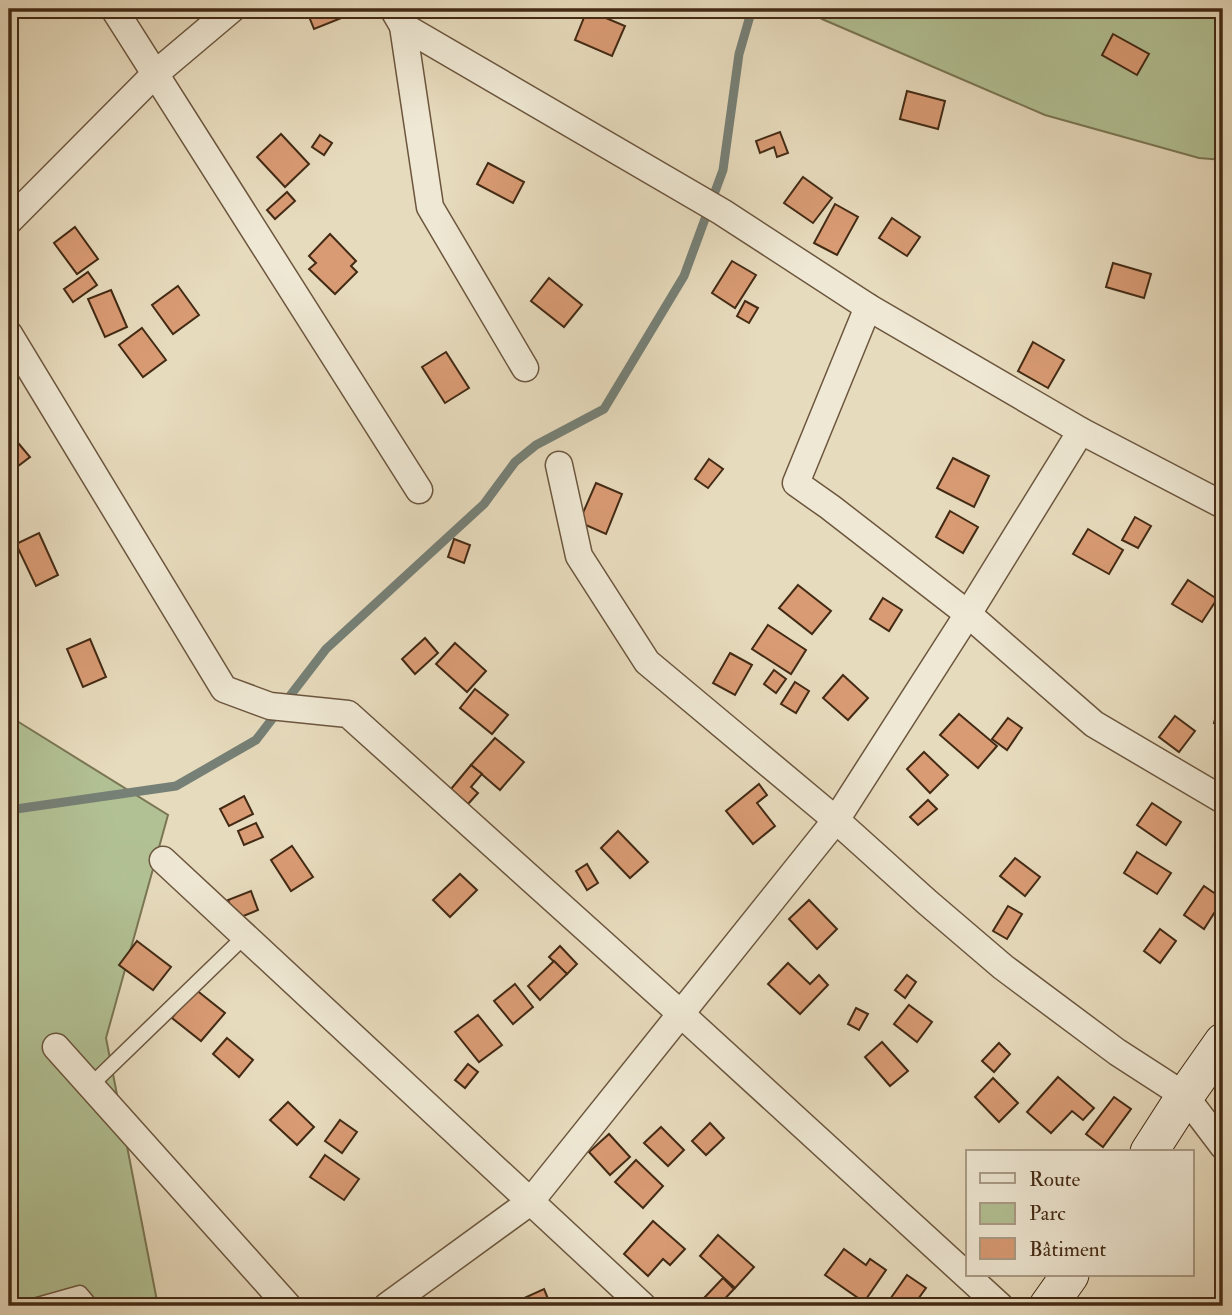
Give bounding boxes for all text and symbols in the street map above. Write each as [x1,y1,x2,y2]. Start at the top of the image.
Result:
legend [966,1150,1194,1276]
text: Route [1029,1166,1081,1193]
text: Parc [1029,1200,1066,1227]
text: Bâtiment [1029,1236,1106,1263]

